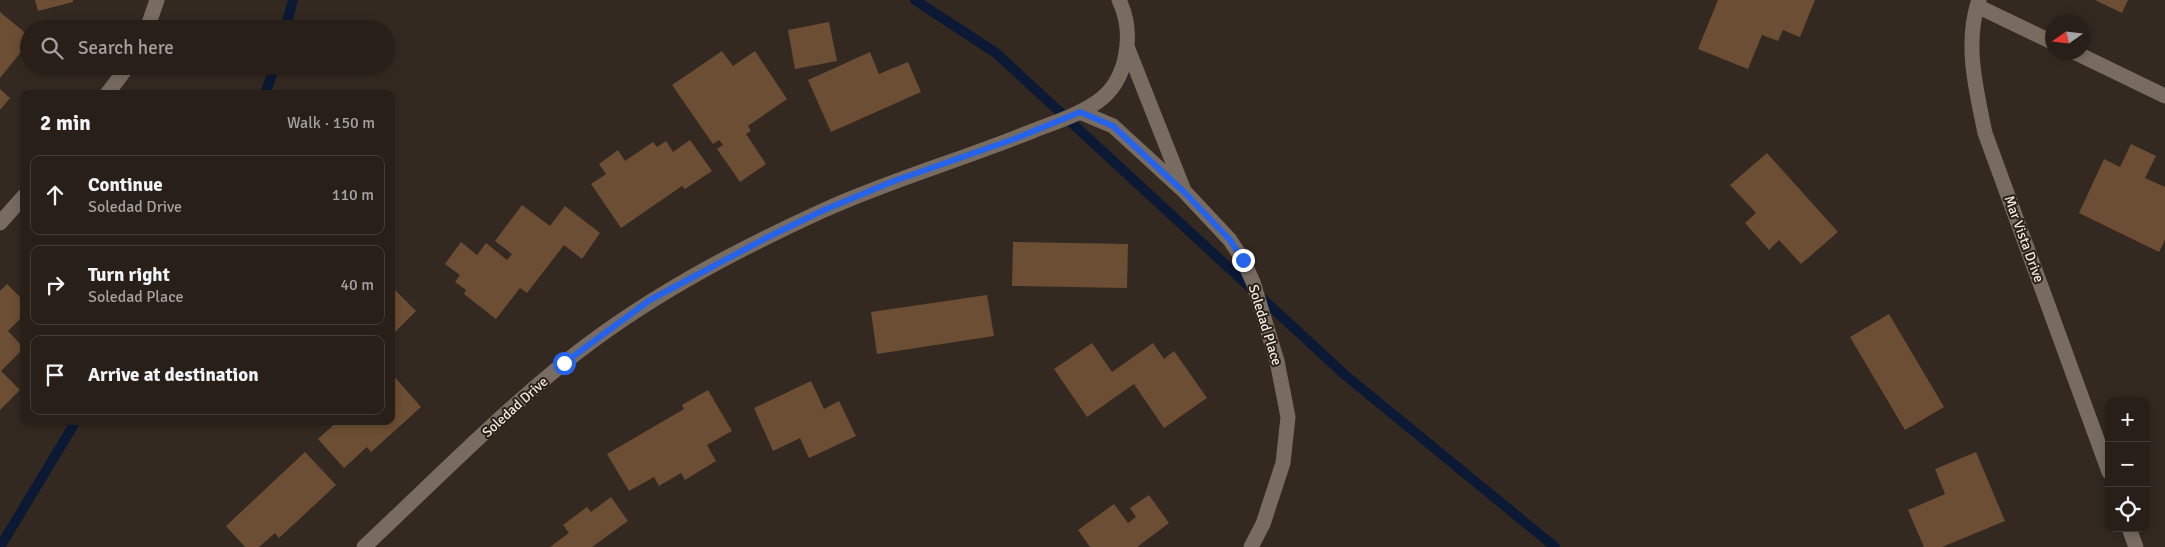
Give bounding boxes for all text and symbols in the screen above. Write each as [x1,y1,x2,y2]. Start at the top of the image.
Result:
north arrow [2045,15,2090,60]
search box [20,20,395,75]
icon: search [38,34,66,62]
text: Search here [78,36,174,60]
text: 2 min [40,110,91,136]
text: Walk · 150 m [287,113,375,133]
text: Continue [88,173,163,197]
icon: ahead [41,181,69,209]
text: 110 m [332,185,374,205]
street label: Mar Vista Drive [2000,193,2048,285]
text: Soledad Drive [88,197,182,217]
route end [1232,249,1255,272]
text: Turn right [88,263,170,287]
icon: right [41,271,69,299]
text: 40 m [340,275,374,295]
street label: Soledad Place [1245,283,1285,367]
text: Soledad Place [88,287,184,307]
route start [553,352,576,375]
icon: arrive [41,361,69,389]
text: Arrive at destination [88,363,259,387]
street label: Soledad Drive [479,373,551,441]
map controls [2105,397,2150,532]
button: + [2105,397,2150,442]
button: − [2105,442,2150,487]
button: locate [2105,487,2150,532]

